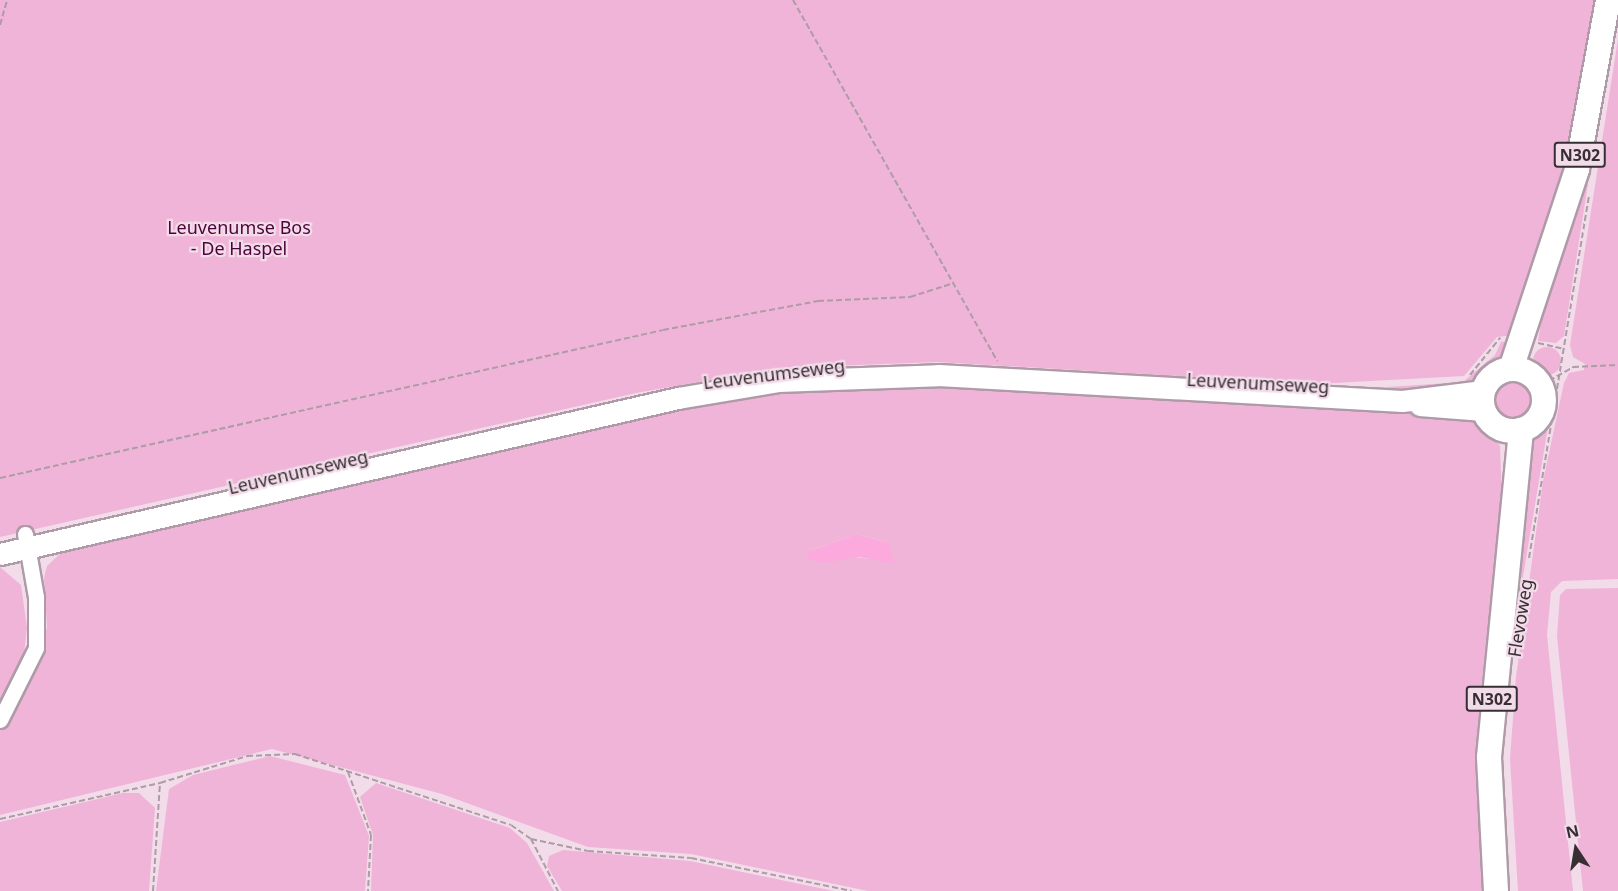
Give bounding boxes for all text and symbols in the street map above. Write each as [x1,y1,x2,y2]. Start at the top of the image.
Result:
road number: N302 [1553,142,1607,168]
park label: Leuvenumse Bos - De Haspel [167,217,311,260]
street label: Leuvenumseweg [702,355,846,393]
street label: Leuvenumseweg [1186,368,1330,398]
street label: Leuvenumseweg [226,445,370,499]
street label: Flevoweg [1503,577,1537,659]
road number: N302 [1465,686,1519,712]
north arrow [1546,819,1606,879]
text: N [1564,819,1581,844]

